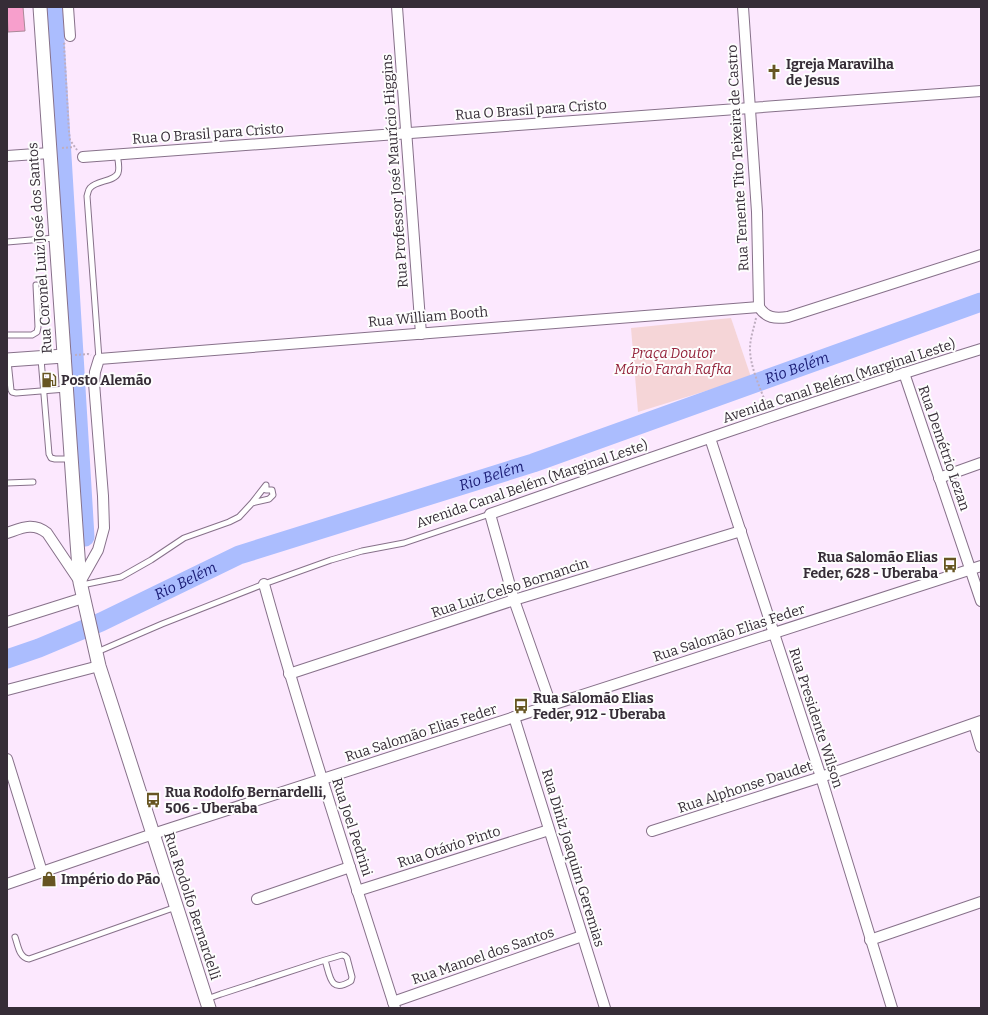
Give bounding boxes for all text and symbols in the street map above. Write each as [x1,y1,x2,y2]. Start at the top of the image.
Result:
street label: Rua Tenente Tito Teixeira de Castro [724,44,752,272]
street label: Rua Professor José Maurício Higgins [378,54,412,288]
place label: Igreja Maravilha de Jesus [786,56,894,89]
church icon: Igreja Maravilha de Jesus [765,63,783,81]
street label: Rua O Brasil para Cristo [455,96,607,124]
street label: Rua O Brasil para Cristo [132,120,284,148]
street label: Rua Coronel Luiz José dos Santos [24,142,56,354]
street label: Rua William Booth [367,303,489,331]
street label: Avenida Canal Belém (Marginal Leste) [720,335,958,427]
park label: Praça Doutor Mário Farah Rafka [614,345,732,378]
water label: Rio Belém [762,348,832,388]
fuel station icon: Posto Alemão [40,371,58,389]
place label: Posto Alemão [61,372,152,389]
street label: Rua Demétrio Lezan [915,383,973,513]
street label: Avenida Canal Belém (Marginal Leste) [414,436,650,532]
water label: Rio Belém [457,457,526,495]
place label: Rua Salomão Elias Feder, 628 - Uberaba [803,549,938,582]
street label: Rua Luiz Celso Bornancin [429,555,591,621]
bus stop icon: Rua Salomão Elias Feder, 628 - Uberaba [941,556,959,574]
water label: Rio Belém [151,558,220,604]
street label: Rua Salomão Elias Feder [651,600,807,666]
street label: Rua Presidente Wilson [785,646,847,790]
place label: Rua Salomão Elias Feder, 912 - Uberaba [533,690,666,723]
bus stop icon: Rua Salomão Elias Feder, 912 - Uberaba [512,697,530,715]
street label: Rua Salomão Elias Feder [343,700,499,766]
street label: Rua Alphonse Daudet [676,757,814,817]
street label: Rua Diniz Joaquim Geremias [538,767,608,949]
street label: Rua Joel Pedrini [328,776,376,878]
place label: Rua Rodolfo Bernardelli, 506 - Uberaba [165,784,326,817]
bus stop icon: Rua Rodolfo Bernardelli, 506 - Uberaba [144,791,162,809]
street label: Rua Otávio Pinto [395,822,503,872]
street label: Rua Rodolfo Bernardelli [160,830,224,982]
shop icon: Império do Pão [40,870,58,888]
place label: Império do Pão [61,871,160,888]
street label: Rua Manoel dos Santos [410,924,556,988]

